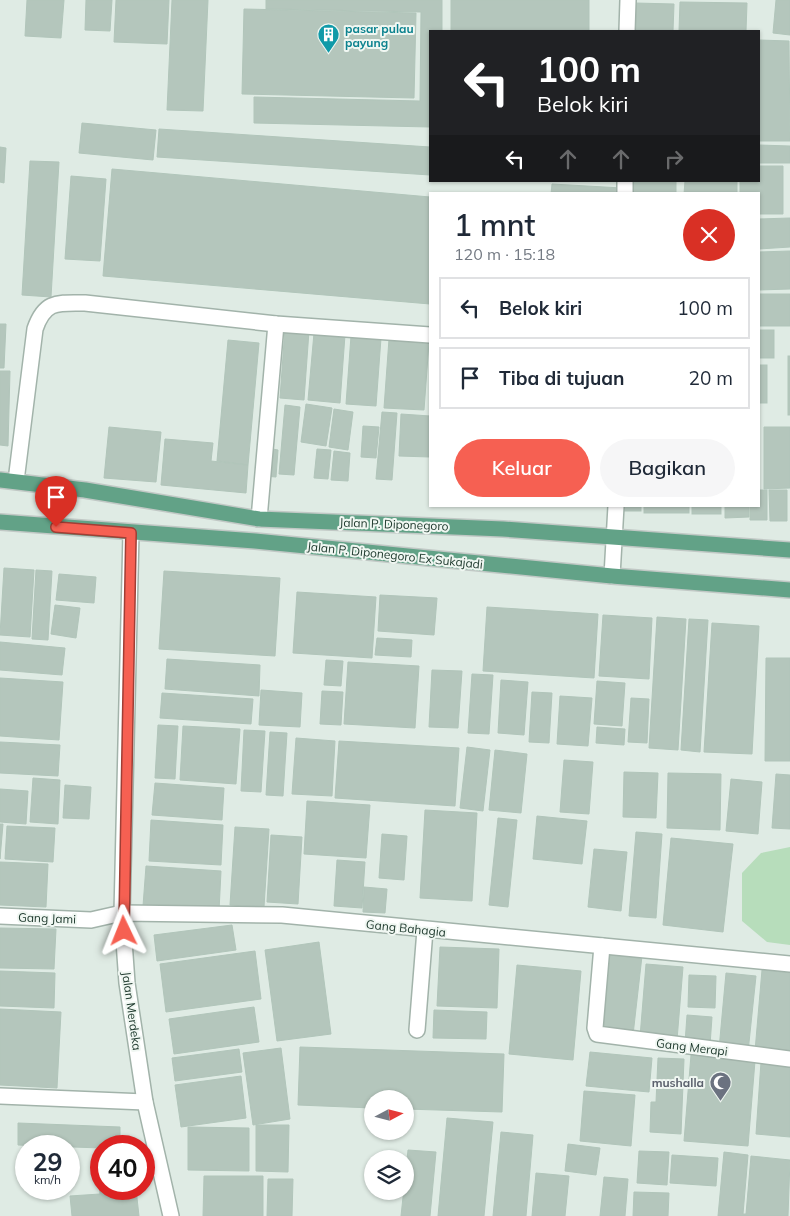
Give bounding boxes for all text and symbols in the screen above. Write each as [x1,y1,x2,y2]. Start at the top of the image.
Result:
place label: pasar pulau payung [345,21,414,50]
building icon: pasar pulau payung [317,23,341,54]
text: 100 m [537,47,641,91]
icon: left [454,50,519,115]
text: Belok kiri [537,90,629,118]
icon: left [501,145,529,173]
icon: ahead [554,145,582,173]
icon: ahead [607,145,635,173]
icon: right [660,145,688,173]
text: 1 mnt [454,206,535,244]
button: close [683,209,735,261]
text: 120 m · 15:18 [454,244,555,264]
icon: left [456,294,484,322]
text: Belok kiri [499,296,582,320]
text: 100 m [677,296,733,320]
icon: arrive [456,364,484,392]
text: Tiba di tujuan [499,366,624,390]
text: 20 m [689,366,733,390]
button: Keluar [454,439,590,497]
button: Bagikan [600,439,735,497]
pin [35,476,77,527]
icon: arrive [42,483,70,511]
street label: Jalan P. Diponegoro [339,515,449,533]
street label: Jalan P. Diponegoro Ex Sukajadi [306,538,484,572]
position arrow [97,904,149,956]
street label: Gang Jami [18,909,76,927]
street label: Gang Bahagia [365,916,447,940]
street label: Jalan Merdeka [119,971,145,1051]
street label: Gang Merapi [655,1035,729,1059]
mosque icon: mushalla [708,1070,732,1101]
place label: mushalla [652,1075,704,1090]
north arrow [364,1090,414,1140]
map controls [364,1090,414,1200]
speed limit sign: 40 [90,1135,155,1200]
text: 29 [32,1146,63,1177]
button: layers [364,1150,414,1200]
text: km/h [34,1172,61,1187]

